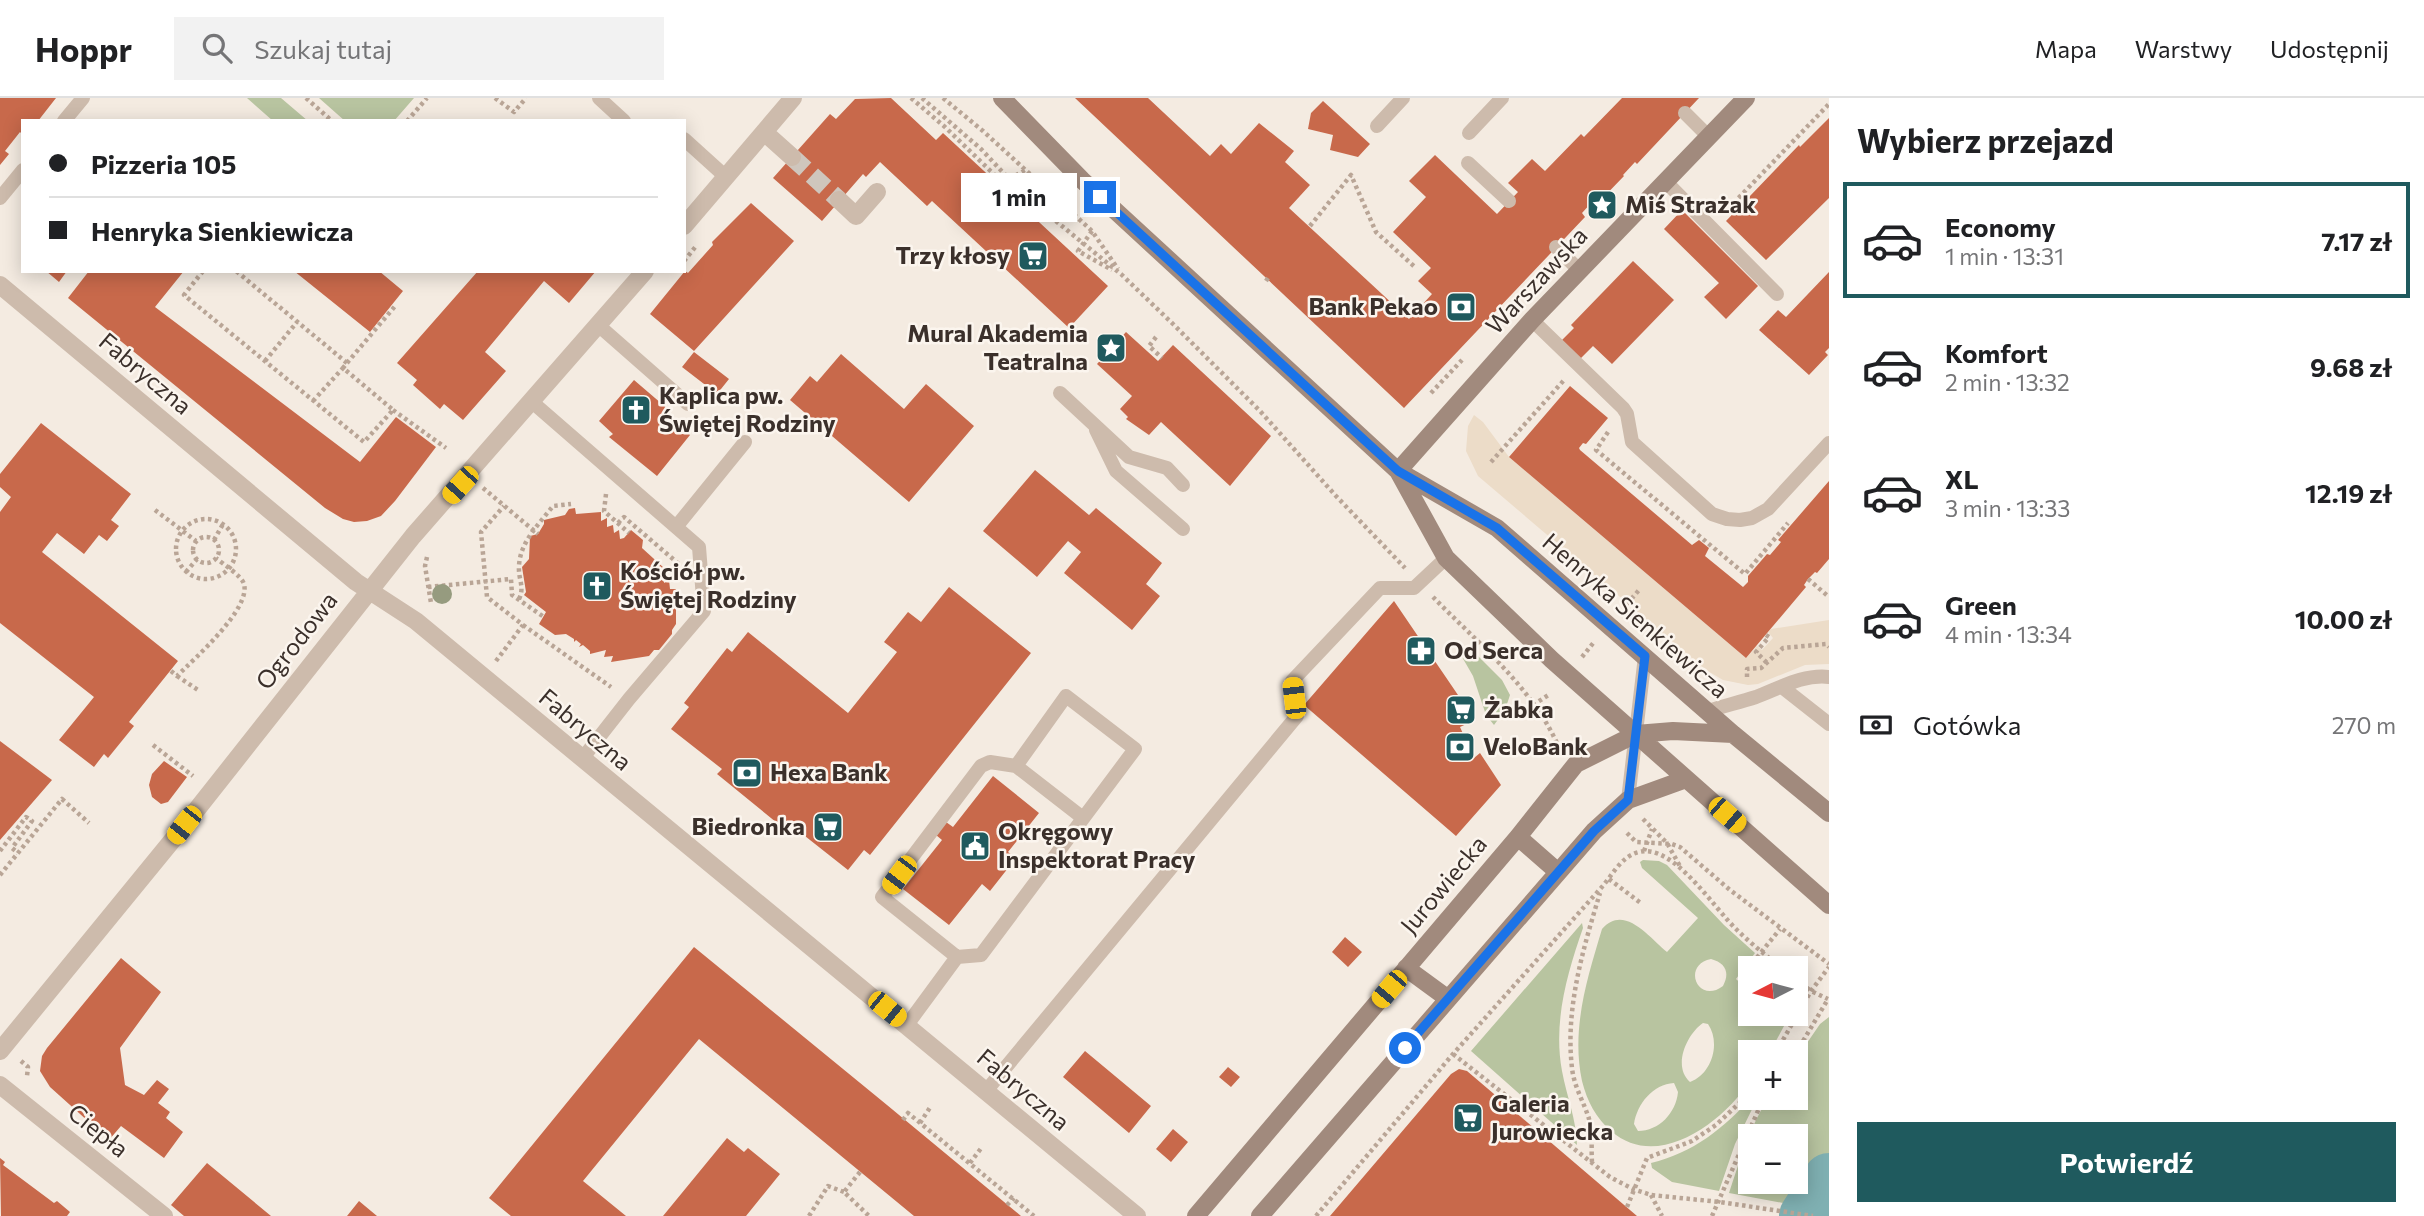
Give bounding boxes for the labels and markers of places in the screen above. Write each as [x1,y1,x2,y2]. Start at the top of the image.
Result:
place icon: Miś Strażak [1585,188,1619,222]
place label: Miś Strażak [1625,189,1756,218]
supermarket icon: Trzy kłosy [1016,239,1050,273]
place label: Trzy kłosy [895,240,1010,269]
bank icon: Bank Pekao [1444,290,1478,324]
place label: Bank Pekao [1309,291,1438,320]
place label: Mural Akademia Teatralna [907,318,1088,375]
place icon: Mural Akademia Teatralna [1094,331,1128,365]
place label: Kaplica pw. Świętej Rodziny [659,380,836,437]
church icon: Kaplica pw. Świętej Rodziny [619,393,653,427]
place label: Kościół pw. Świętej Rodziny [620,556,797,613]
church icon: Kościół pw. Świętej Rodziny [580,569,614,603]
pharmacy icon: Od Serca [1404,634,1438,668]
place label: Od Serca [1444,635,1543,664]
supermarket icon: Żabka [1444,693,1478,727]
place label: Żabka [1484,694,1554,723]
bank icon: VeloBank [1443,730,1477,764]
place label: VeloBank [1483,731,1588,760]
bank icon: Hexa Bank [730,756,764,790]
place label: Hexa Bank [770,757,888,786]
supermarket icon: Biedronka [811,810,845,844]
place label: Biedronka [692,811,805,840]
place label: Okręgowy Inspektorat Pracy [998,816,1195,873]
public building icon: Okręgowy Inspektorat Pracy [958,829,992,863]
place label: Galeria Jurowiecka [1491,1088,1613,1145]
supermarket icon: Galeria Jurowiecka [1451,1101,1485,1135]

